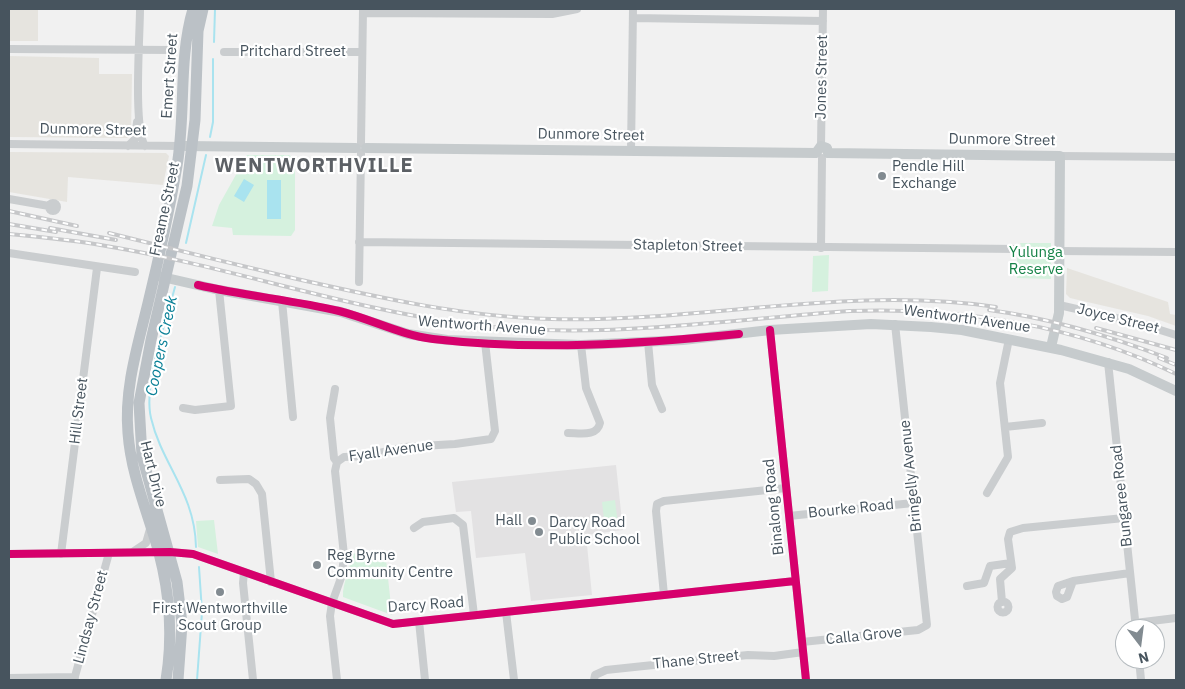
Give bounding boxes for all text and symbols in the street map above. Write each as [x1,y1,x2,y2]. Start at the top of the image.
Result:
street label: Emert Street [158,33,182,119]
street label: Jones Street [812,34,832,120]
street label: Pritchard Street [240,43,346,61]
street label: Dunmore Street [39,120,147,140]
street label: Dunmore Street [537,125,645,145]
street label: Dunmore Street [948,130,1056,150]
district label: WENTWORTHVILLE [213,154,415,178]
place label: Pendle Hill Exchange [892,158,965,193]
street label: Freame Street [146,160,184,258]
marker: Pendle Hill Exchange [876,170,888,182]
street label: Stapleton Street [633,236,743,256]
park label: Yulunga Reserve [1009,244,1063,279]
water label: Coopers Creek [142,294,182,398]
street label: Joyce Street [1075,300,1161,338]
street label: Wentworth Avenue [902,301,1032,337]
street label: Wentworth Avenue [418,313,546,339]
street label: Hill Street [66,377,92,445]
street label: Bringelly Avenue [896,419,926,533]
street label: Fyall Avenue [348,436,434,466]
street label: Hart Drive [136,439,170,509]
street label: Bungaree Road [1108,444,1136,548]
street label: Binalong Road [760,458,788,556]
street label: Bourke Road [807,496,895,522]
place label: Hall [495,512,522,530]
place label: Darcy Road Public School [549,514,640,549]
marker: Hall [526,515,538,527]
marker: Darcy Road Public School [533,526,545,538]
place label: Reg Byrne Community Centre [327,547,453,582]
marker: Reg Byrne Community Centre [311,559,323,571]
street label: Lindsay Street [70,568,112,666]
marker: First Wentworthville Scout Group [214,586,226,598]
street label: Darcy Road [387,593,465,617]
place label: First Wentworthville Scout Group [152,600,288,635]
north arrow [1115,619,1165,669]
street label: Calla Grove [825,623,903,649]
street label: Thane Street [652,647,740,673]
text: N [1136,648,1151,668]

